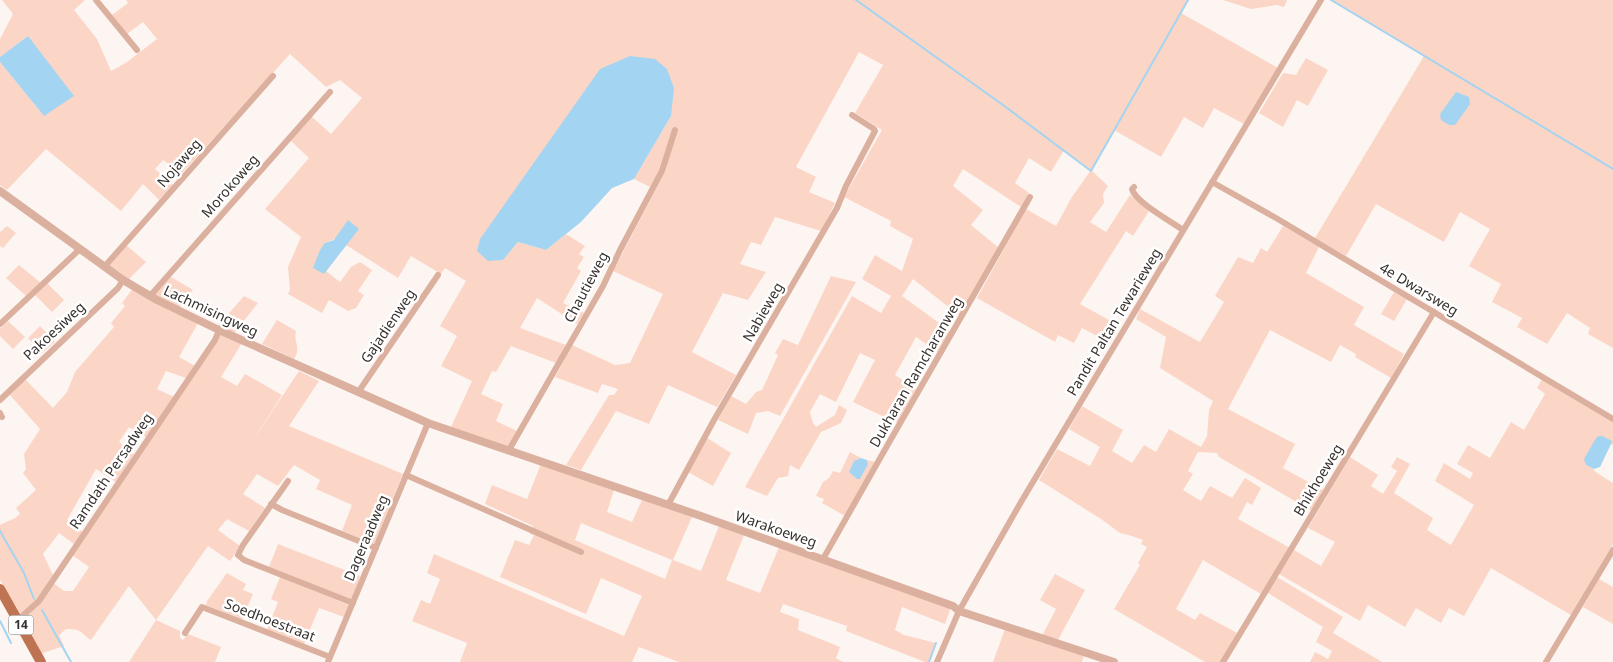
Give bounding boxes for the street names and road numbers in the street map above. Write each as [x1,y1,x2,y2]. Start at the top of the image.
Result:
street label: Nojaweg [152,135,205,191]
street label: Morokoweg [197,150,262,221]
street label: Pandit Paltan Tewarieweg [1062,244,1165,399]
street label: Chautieweg [559,248,612,326]
street label: 4e Dwarsweg [1376,258,1462,320]
street label: Nabieweg [738,278,787,345]
street label: Lachmisingweg [161,280,262,341]
street label: Gajadienweg [356,285,419,367]
street label: Dukharan Ramcharanweg [865,293,967,451]
street label: Pakoesiweg [19,297,89,364]
street label: Ramdath Persadweg [65,409,157,533]
street label: Bhikhoeweg [1289,440,1347,519]
street label: Dageraadweg [339,492,392,584]
street label: Warakoeweg [733,506,819,551]
street label: Soedhoestraat [222,594,318,646]
road number: 14 [8,616,34,634]

